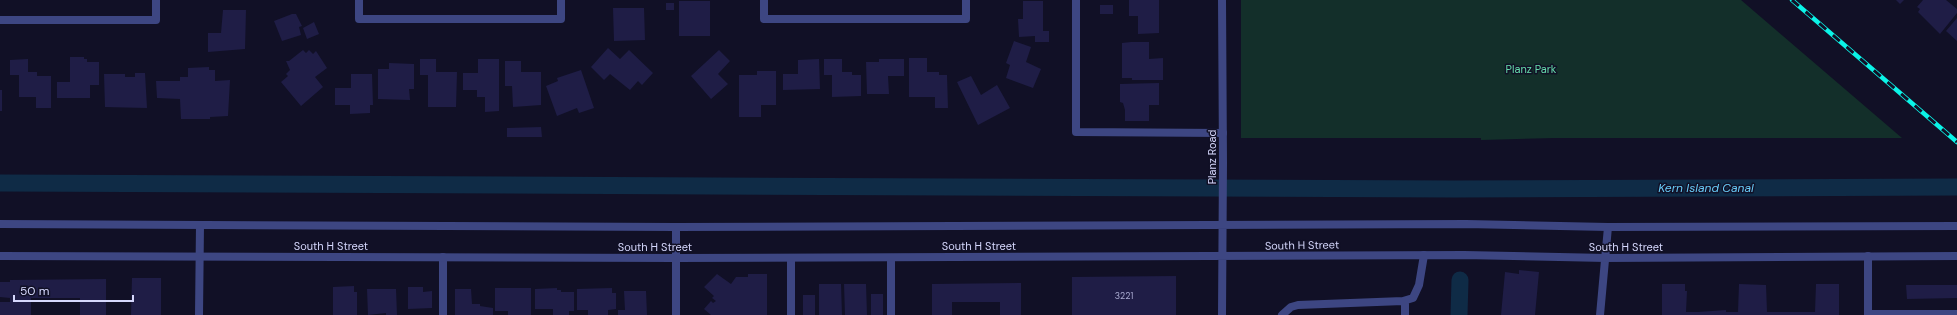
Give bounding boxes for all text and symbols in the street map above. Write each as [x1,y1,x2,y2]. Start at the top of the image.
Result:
park label: Planz Park [1506,62,1557,76]
street label: Planz Road [1205,130,1219,184]
water label: Kern Island Canal [1658,180,1754,196]
street label: South H Street [1265,237,1339,253]
street label: South H Street [294,239,368,253]
street label: South H Street [942,239,1016,253]
street label: South H Street [618,240,692,254]
street label: South H Street [1589,240,1663,254]
scale bar [14,277,133,303]
text: 50 m [20,283,49,299]
house number: 3221 [1115,290,1133,302]

